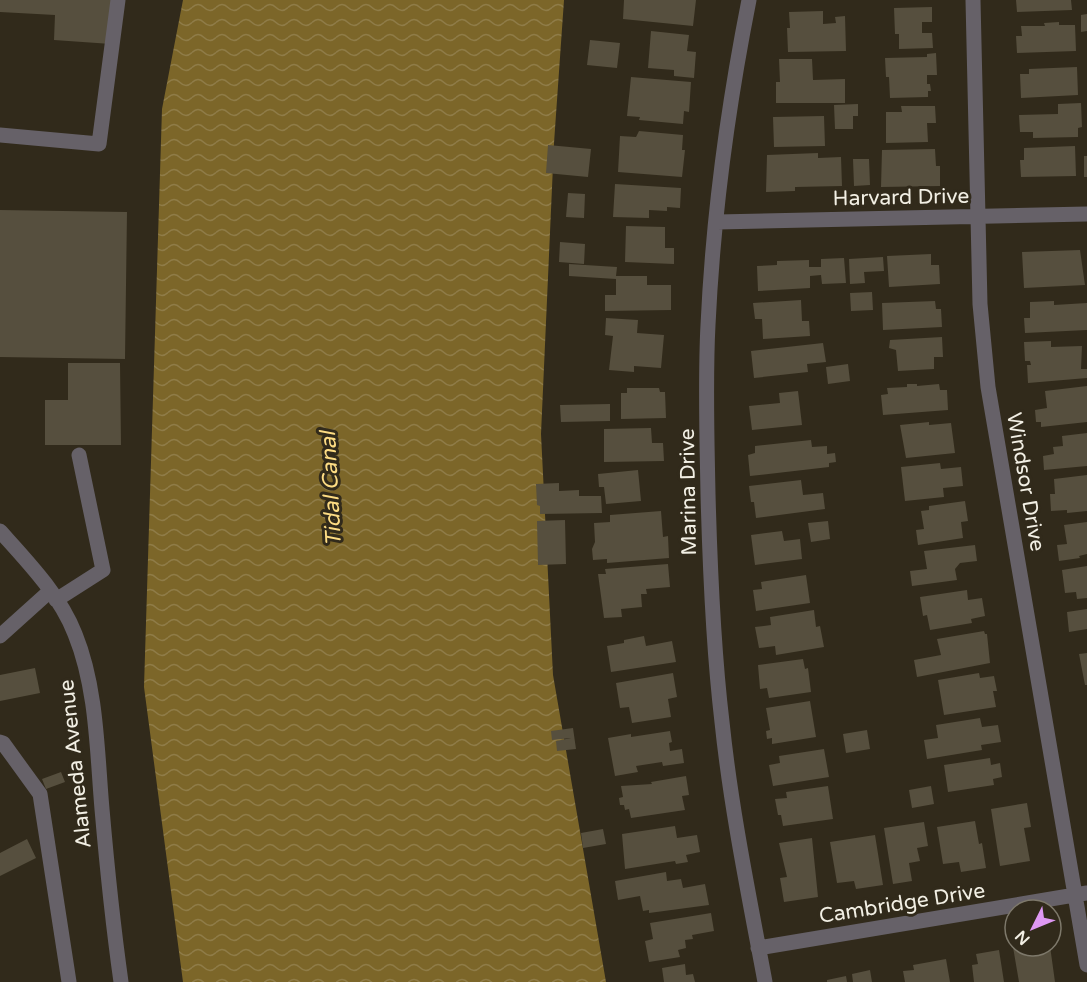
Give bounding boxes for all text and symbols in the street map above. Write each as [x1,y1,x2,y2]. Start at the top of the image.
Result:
street label: Harvard Drive [832,184,970,211]
street label: Windsor Drive [1001,411,1050,553]
water label: Tidal Canal [315,428,347,547]
street label: Marina Drive [675,428,702,556]
street label: Alameda Avenue [54,678,97,850]
street label: Cambridge Drive [817,878,987,929]
north arrow [1003,898,1063,958]
text: N [1011,926,1034,949]

